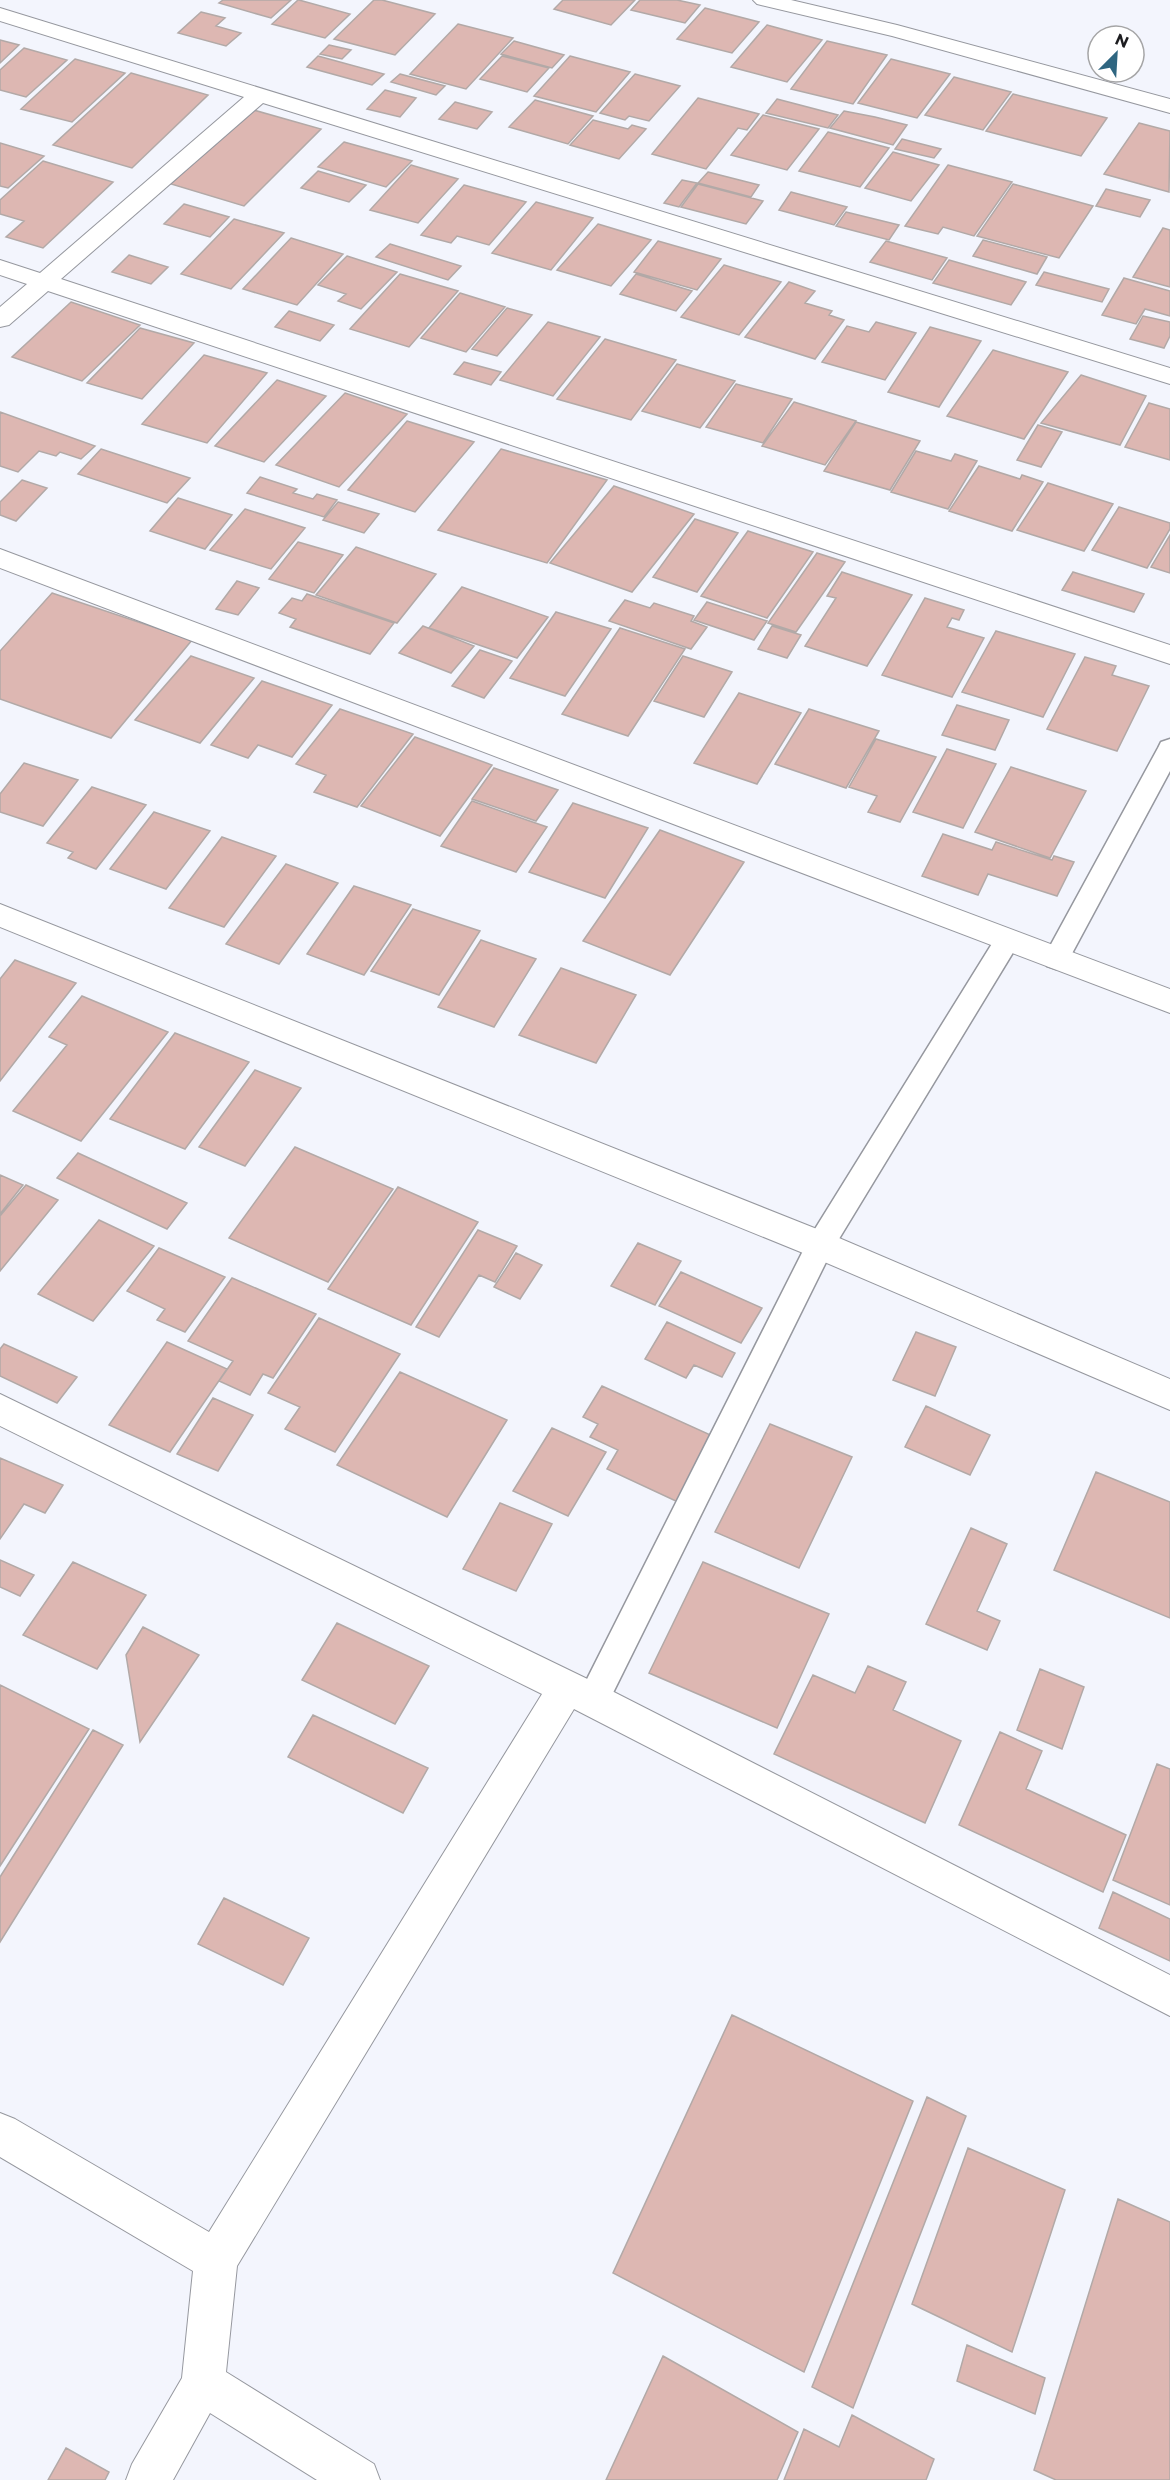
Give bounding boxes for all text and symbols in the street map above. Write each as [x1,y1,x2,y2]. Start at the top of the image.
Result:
north arrow [1086,24,1146,84]
text: N [1112,29,1132,52]

